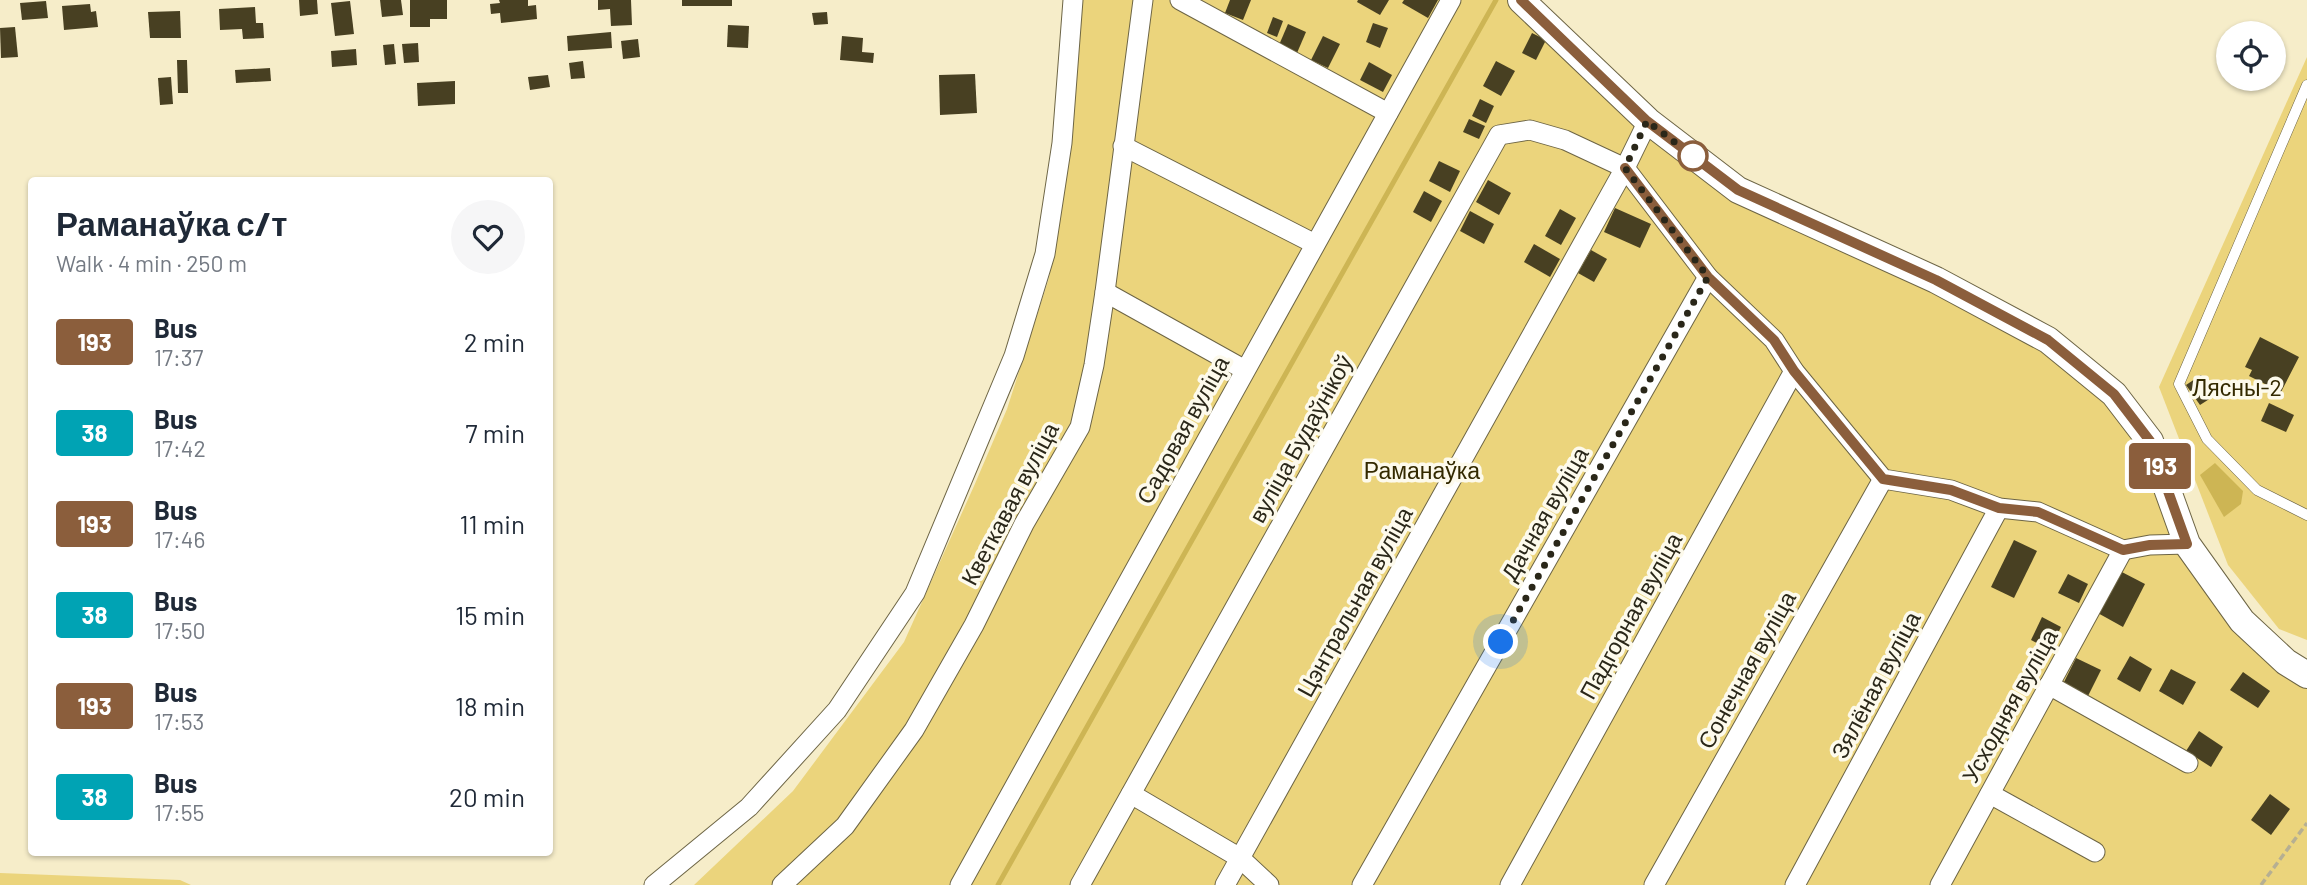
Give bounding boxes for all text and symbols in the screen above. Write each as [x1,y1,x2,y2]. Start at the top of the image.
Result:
map controls [2216,21,2286,91]
button: locate [2216,21,2286,91]
unlabelled marker [1678,141,1708,171]
button: heart [451,200,525,274]
text: Раманаўка с/т [56,203,287,243]
text: Walk · 4 min · 250 m [56,249,247,277]
text: Bus [154,312,197,343]
text: 2 min [464,326,525,357]
text: 193 [77,327,112,356]
text: 17:37 [154,343,203,371]
street label: вуліца Будаўнікоў [1242,349,1358,527]
street label: Садовая вуліца [1130,350,1234,508]
park label: Лясны-2 [2192,373,2282,401]
text: Bus [154,403,197,434]
text: 7 min [465,417,525,448]
street label: Кветкавая вуліца [954,417,1064,590]
text: 38 [82,418,107,447]
text: 17:42 [154,434,206,462]
street label: Дачная вуліца [1495,442,1594,585]
line badge: 193 [2120,443,2200,489]
text: 193 [2143,451,2177,480]
park label: Раманаўка [1364,456,1480,484]
text: Bus [154,494,197,525]
street label: Цэнтральная вуліца [1290,502,1418,701]
text: 11 min [459,508,525,539]
text: 193 [77,509,112,538]
text: 17:46 [154,525,205,553]
street label: Падгорная вуліца [1573,527,1688,704]
text: Bus [154,585,197,616]
street label: Сонечная вуліца [1691,586,1801,753]
text: 15 min [455,599,525,630]
text: 38 [82,600,107,629]
street label: Зялёная вуліца [1825,606,1926,763]
text: 17:50 [154,616,206,644]
your location [1483,624,1518,659]
street label: Усходняя вуліца [1955,624,2063,787]
text: Bus [154,676,197,707]
text: 18 min [455,690,525,721]
text: 193 [77,691,112,720]
text: 17:53 [154,707,204,735]
text: Bus [154,767,197,798]
text: 20 min [449,781,525,812]
text: 38 [82,782,107,811]
text: 17:55 [154,798,204,826]

